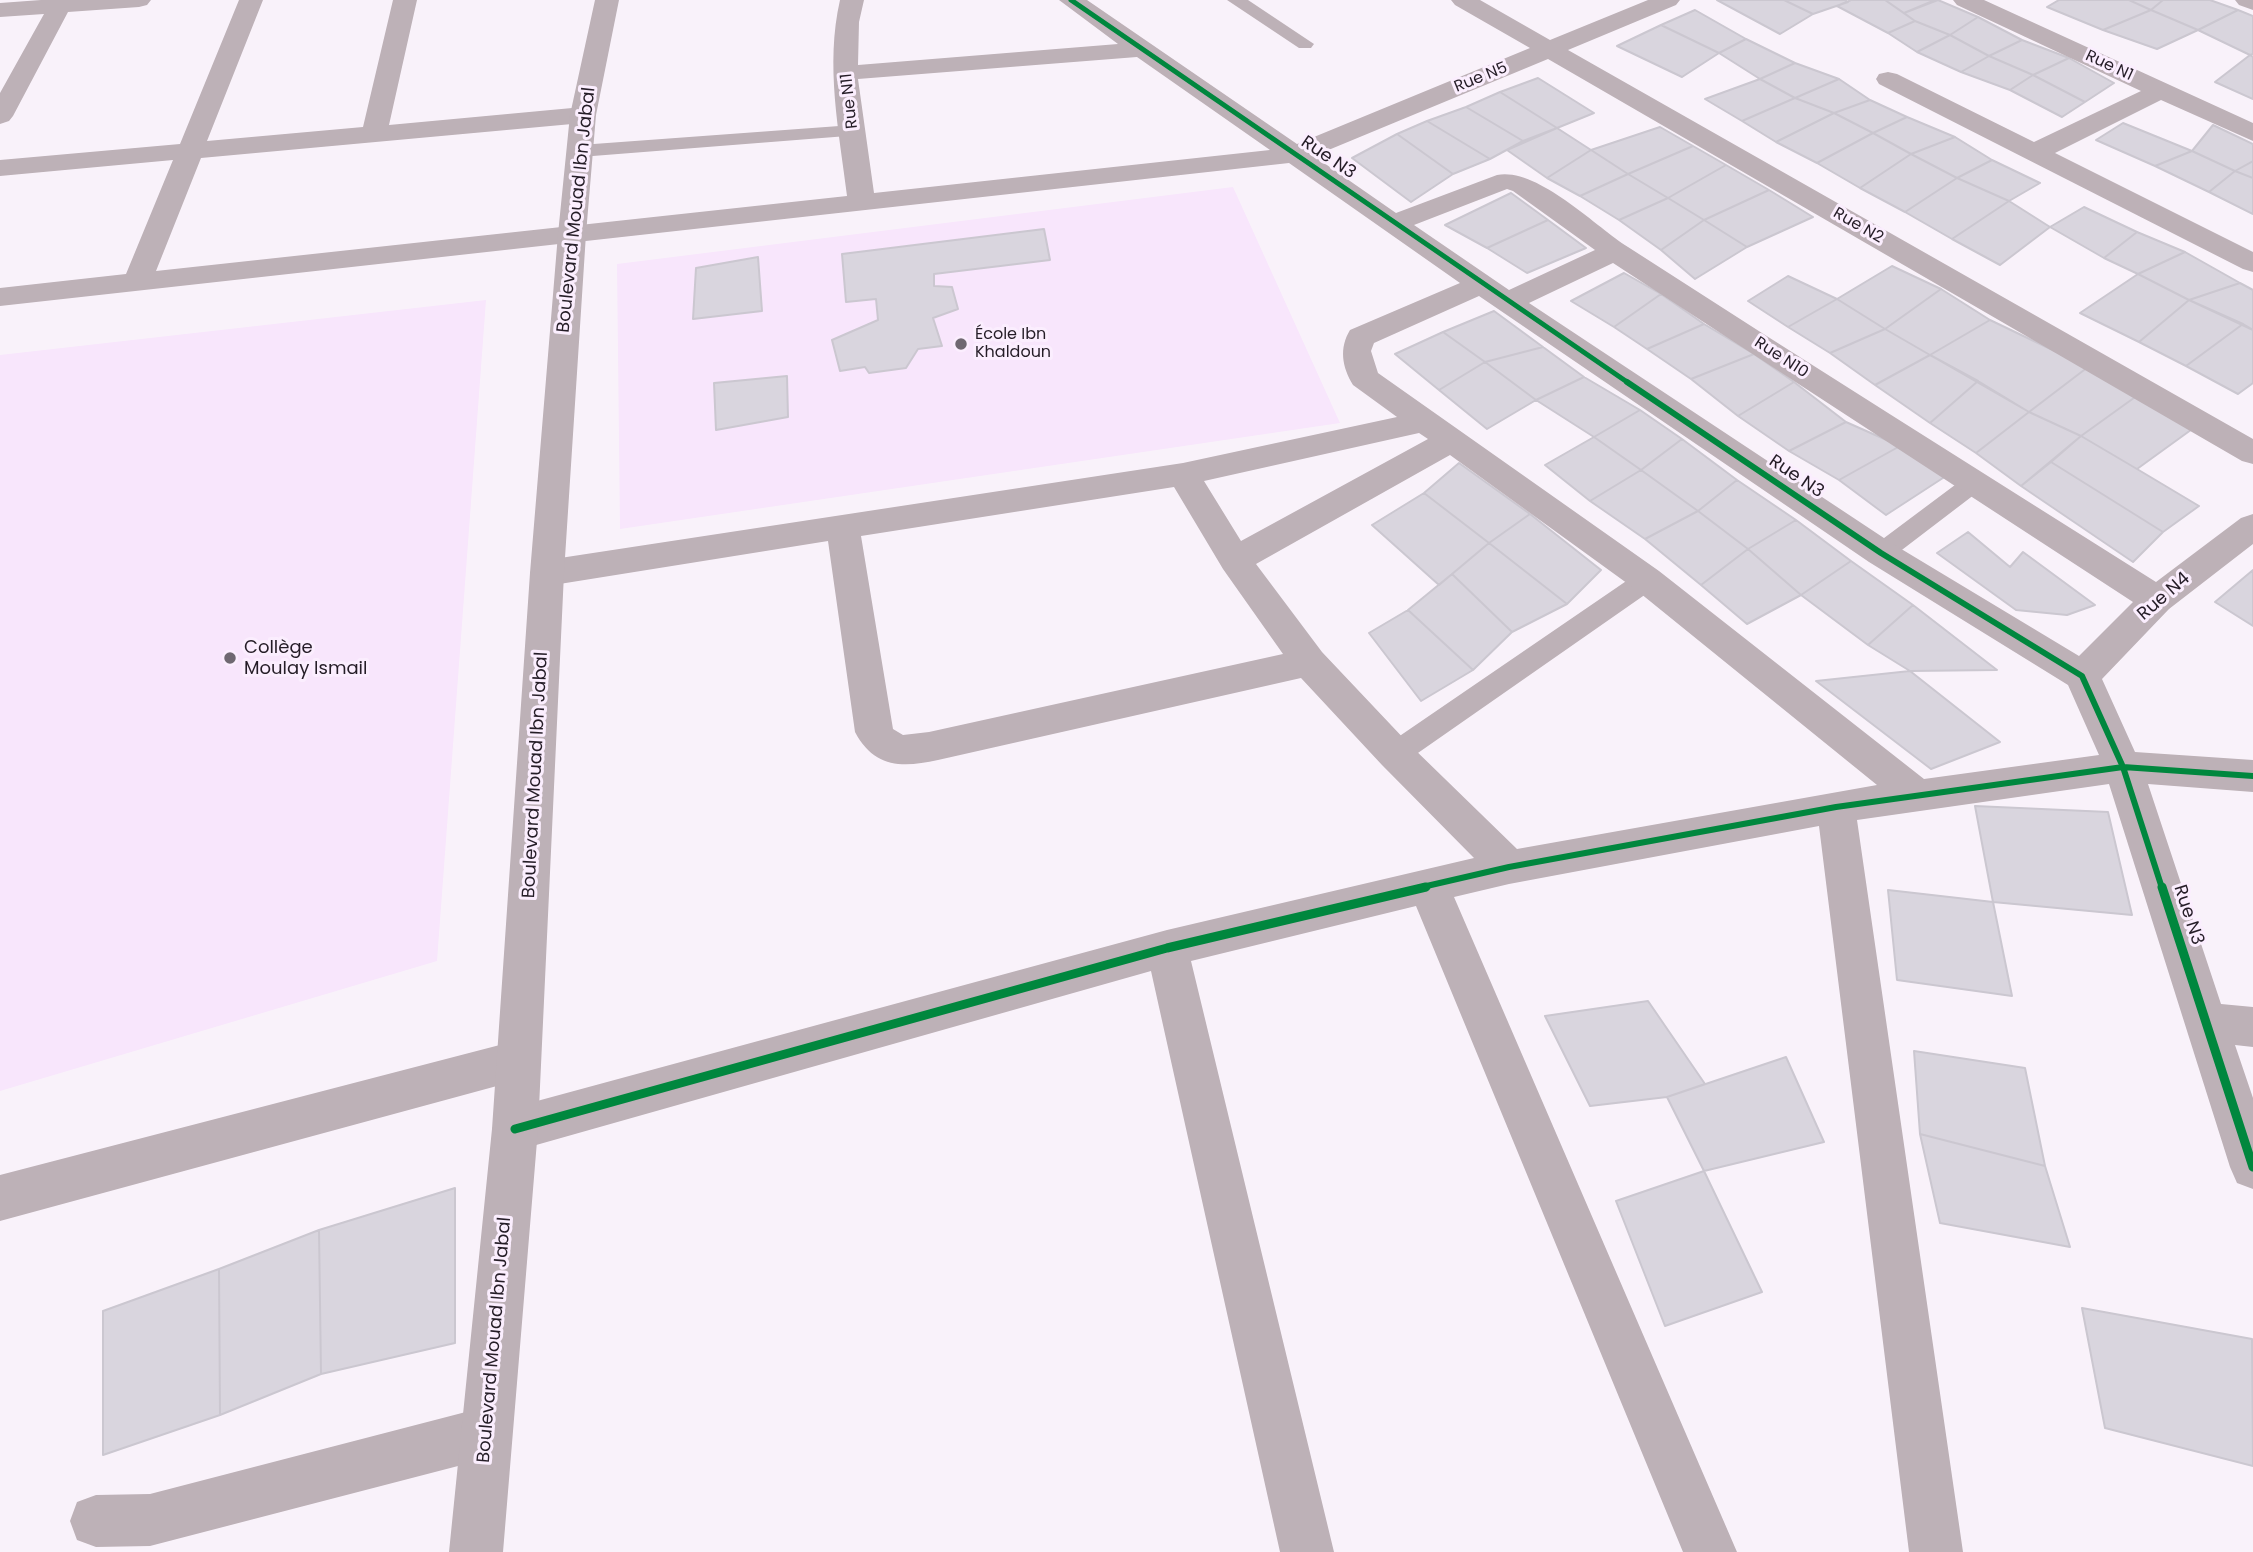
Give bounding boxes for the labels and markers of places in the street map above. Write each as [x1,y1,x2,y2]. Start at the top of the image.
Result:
place label: École Ibn Khaldoun [975,325,1051,363]
marker: École Ibn Khaldoun [953,336,969,352]
place label: Collège Moulay Ismail [244,637,367,680]
marker: Collège Moulay Ismail [222,650,238,666]

